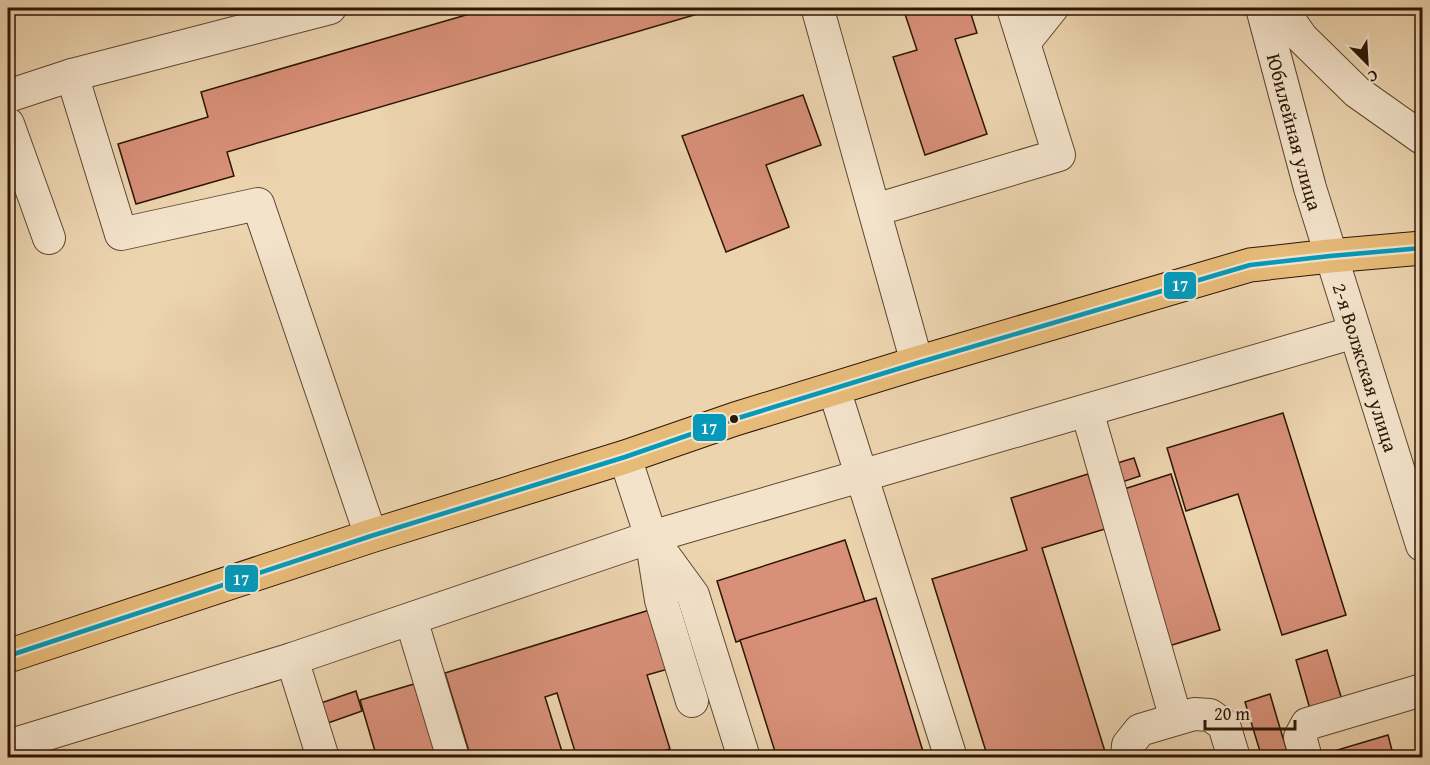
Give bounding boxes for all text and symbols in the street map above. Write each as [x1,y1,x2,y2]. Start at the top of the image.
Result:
north arrow [1337,33,1397,93]
street label: Юбилейная улица [1260,50,1331,214]
text: С [1364,64,1382,90]
line badge: 17 [1163,271,1197,300]
text: 17 [1172,273,1188,297]
street label: 2-я Волжская улица [1326,279,1406,456]
line badge: 17 [692,413,727,442]
unlabelled marker [728,413,740,425]
text: 17 [701,416,717,440]
line badge: 17 [224,564,259,593]
text: 17 [233,567,249,591]
scale bar [1205,693,1295,731]
text: 20 m [1214,700,1250,727]

